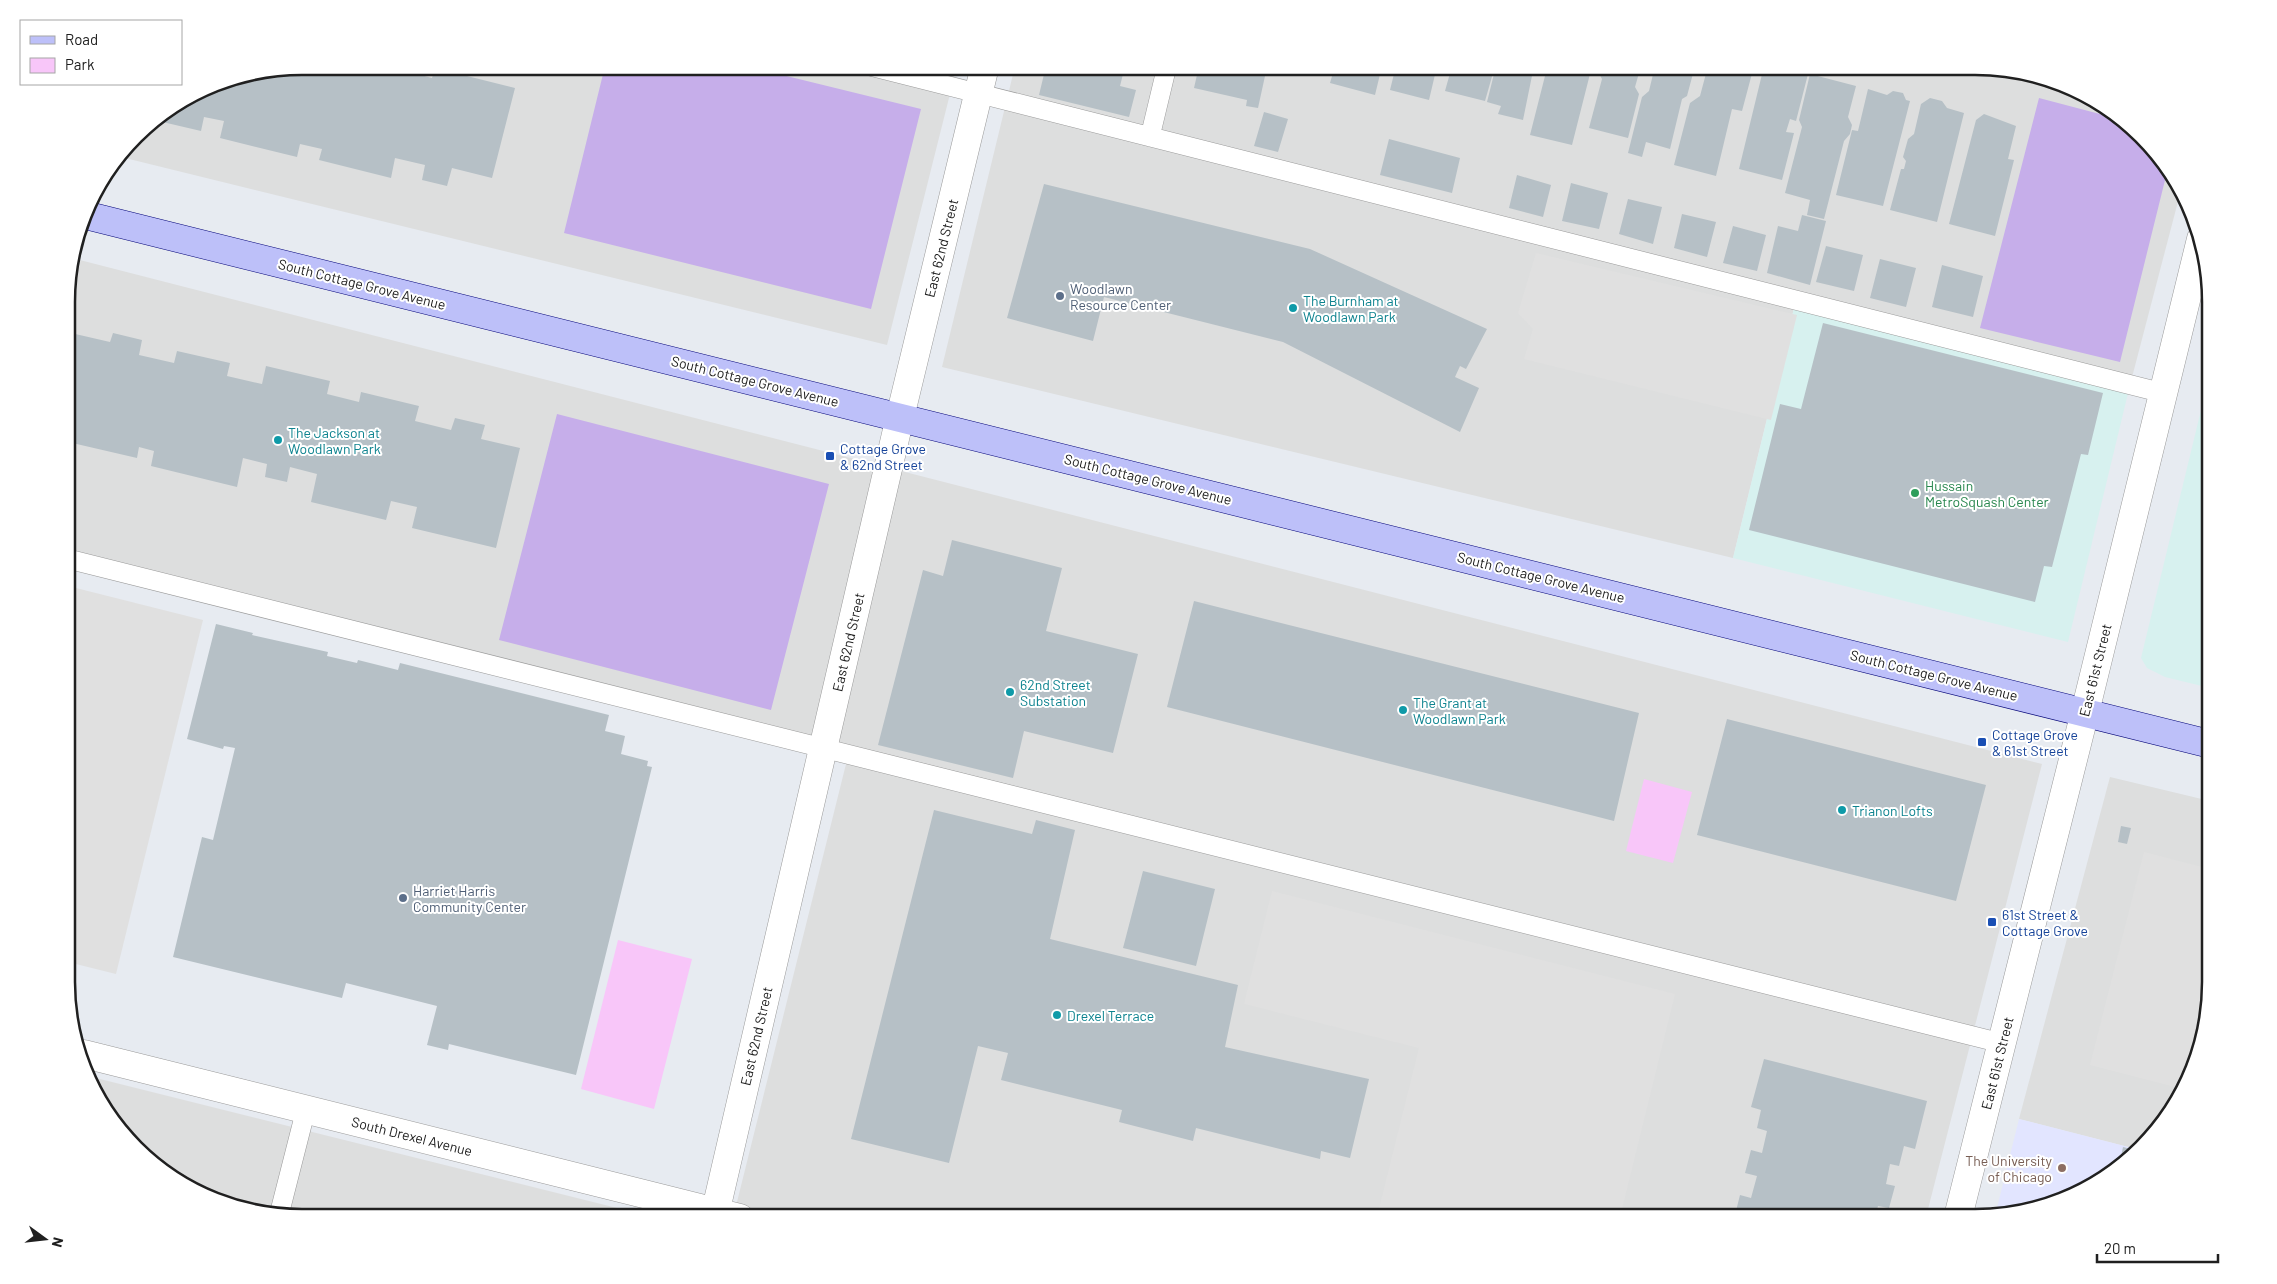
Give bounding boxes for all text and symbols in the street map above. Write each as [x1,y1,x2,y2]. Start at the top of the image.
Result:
legend [20,20,182,85]
text: Road [65,30,98,48]
text: Park [65,55,95,73]
street label: East 62nd Street [921,197,961,299]
street label: South Cottage Grove Avenue [276,255,448,313]
place label: Woodlawn Resource Center [1070,280,1171,313]
marker: Woodlawn Resource Center [1054,290,1066,302]
place label: The Burnham at Woodlawn Park [1303,292,1399,325]
marker: The Burnham at Woodlawn Park [1287,302,1299,314]
street label: South Cottage Grove Avenue [669,352,841,410]
place label: The Jackson at Woodlawn Park [288,424,381,457]
marker: The Jackson at Woodlawn Park [272,434,284,446]
place label: Cottage Grove & 62nd Street [840,440,926,473]
marker: Cottage Grove & 62nd Street [824,450,836,462]
street label: South Cottage Grove Avenue [1062,450,1234,508]
place label: Hussain MetroSquash Center [1925,477,2049,510]
marker: Hussain MetroSquash Center [1909,487,1921,499]
street label: South Cottage Grove Avenue [1455,548,1627,606]
street label: East 62nd Street [828,591,868,693]
street label: East 61st Street [2075,622,2115,718]
street label: South Cottage Grove Avenue [1848,646,2020,704]
place label: 62nd Street Substation [1020,676,1091,709]
marker: 62nd Street Substation [1004,686,1016,698]
place label: The Grant at Woodlawn Park [1413,694,1506,727]
marker: The Grant at Woodlawn Park [1397,704,1409,716]
place label: Cottage Grove & 61st Street [1992,726,2078,759]
marker: Cottage Grove & 61st Street [1976,736,1988,748]
place label: Trianon Lofts [1852,802,1933,819]
marker: Trianon Lofts [1836,804,1848,816]
place label: Harriet Harris Community Center [413,882,526,915]
marker: Harriet Harris Community Center [397,892,409,904]
place label: 61st Street & Cottage Grove [2002,906,2088,939]
marker: 61st Street & Cottage Grove [1986,916,1998,928]
street label: East 62nd Street [736,985,776,1087]
place label: Drexel Terrace [1067,1007,1154,1024]
marker: Drexel Terrace [1051,1009,1063,1021]
street label: East 61st Street [1977,1015,2017,1111]
street label: South Drexel Avenue [350,1113,474,1159]
place label: The University of Chicago [1965,1152,2053,1185]
marker: The University of Chicago [2056,1162,2068,1174]
north arrow [20,1214,70,1264]
scale bar [2097,1232,2218,1264]
text: N [49,1236,67,1249]
text: 20 m [2104,1239,2136,1257]

